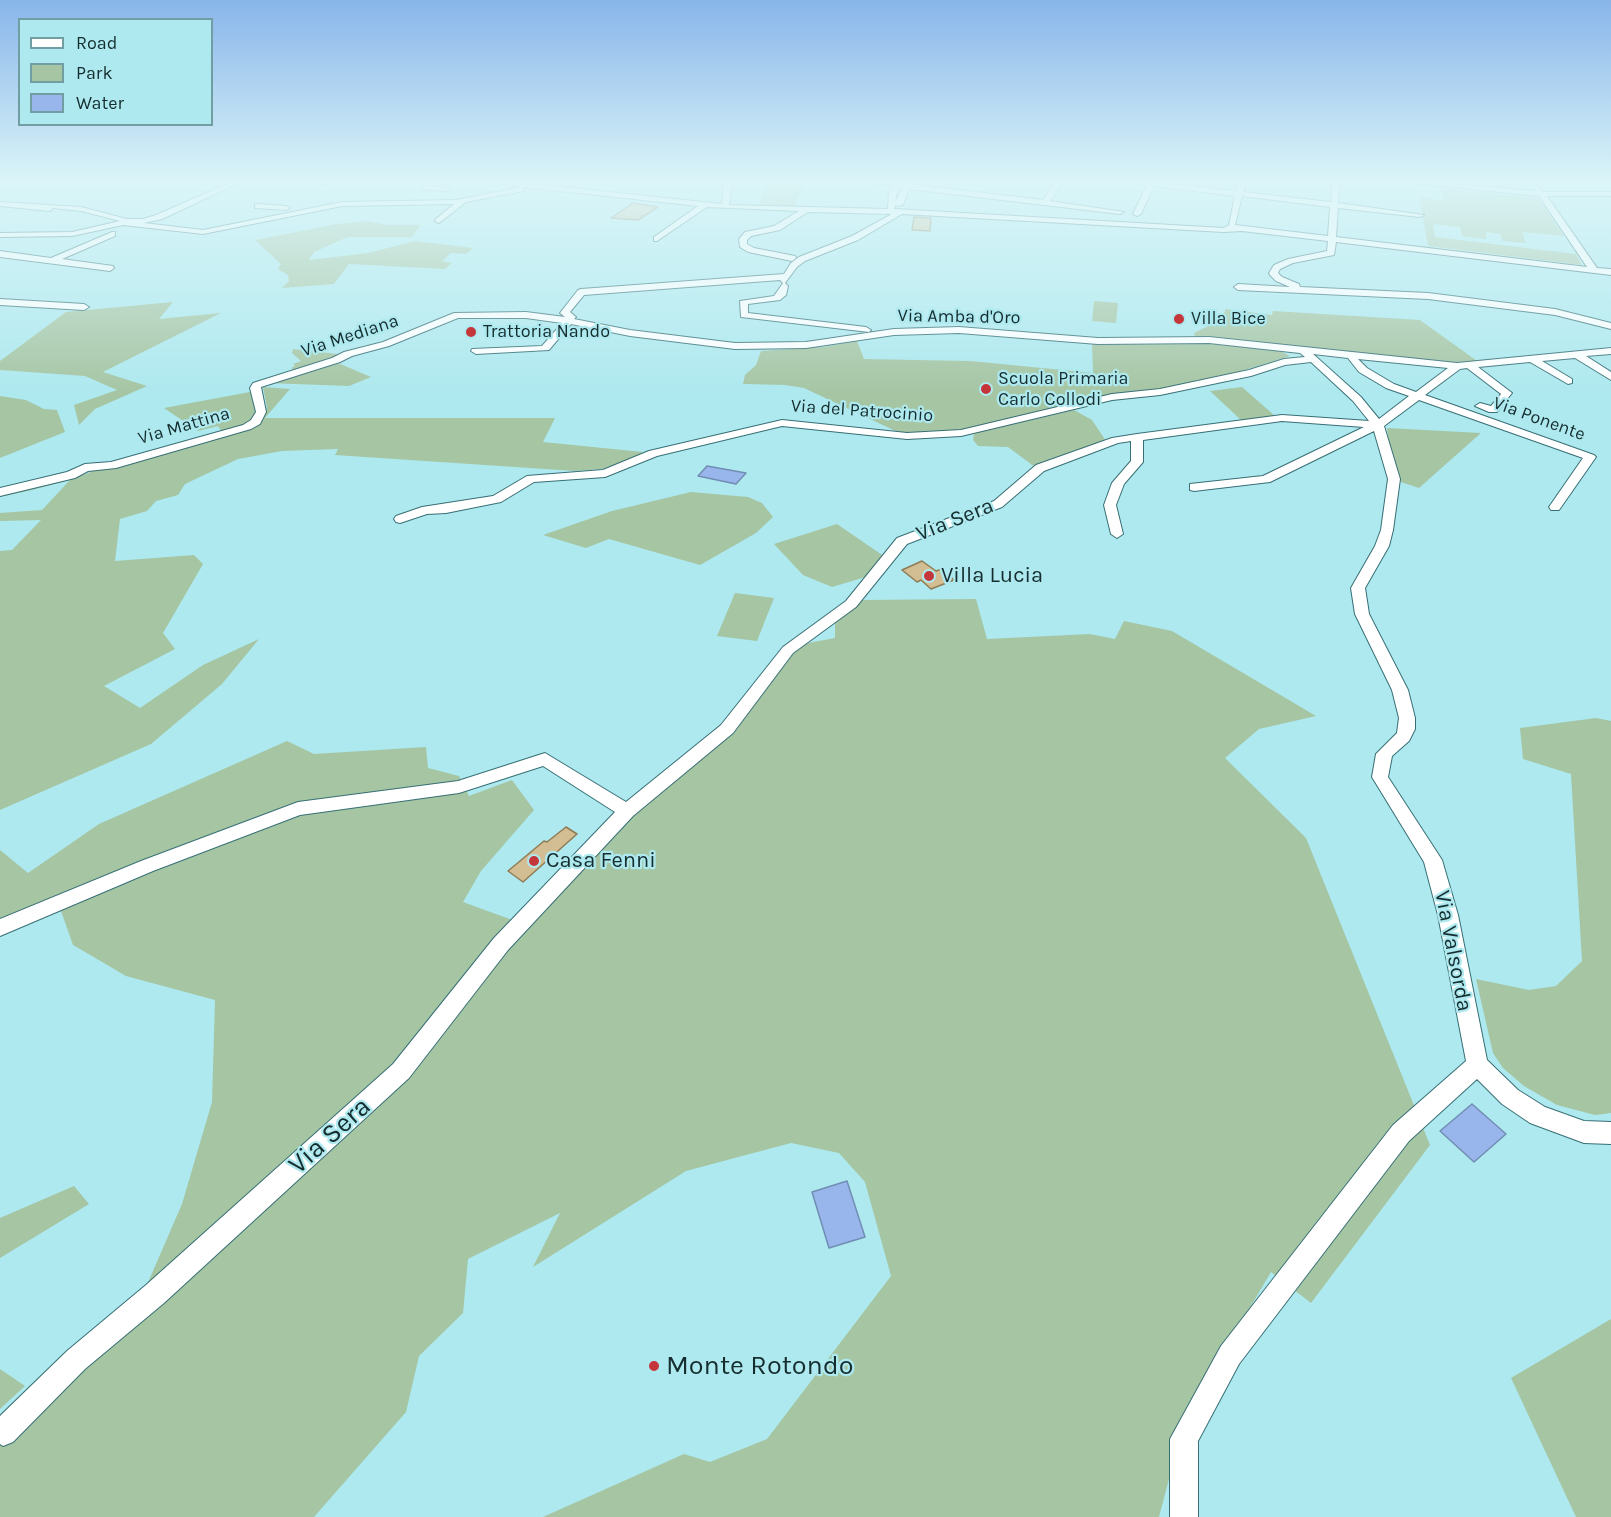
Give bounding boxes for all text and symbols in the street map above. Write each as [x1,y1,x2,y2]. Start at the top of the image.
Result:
legend [18,18,213,126]
text: Road [76,32,117,54]
text: Park [76,62,113,84]
text: Water [76,92,124,114]
street label: Via Amba d'Oro [897,305,1021,329]
place label: Villa Bice [1191,308,1266,330]
street label: Via Mediana [299,310,401,362]
marker: Villa Bice [1172,312,1186,326]
place label: Trattoria Nando [483,321,610,343]
marker: Trattoria Nando [464,325,478,339]
place label: Scuola Primaria Carlo Collodi [998,368,1128,410]
marker: Scuola Primaria Carlo Collodi [979,382,993,396]
street label: Via Ponente [1490,392,1588,446]
street label: Via del Patrocinio [790,395,934,427]
street label: Via Mattina [136,403,232,449]
street label: Via Sera [913,493,997,547]
place label: Villa Lucia [941,563,1043,589]
marker: Villa Lucia [922,569,936,583]
place label: Casa Fenni [546,848,656,874]
marker: Casa Fenni [527,854,541,868]
street label: Via Valsorda [1428,888,1478,1014]
street label: Via Sera [282,1091,378,1181]
place label: Monte Rotondo [666,1350,854,1382]
marker: Monte Rotondo [647,1359,661,1373]

